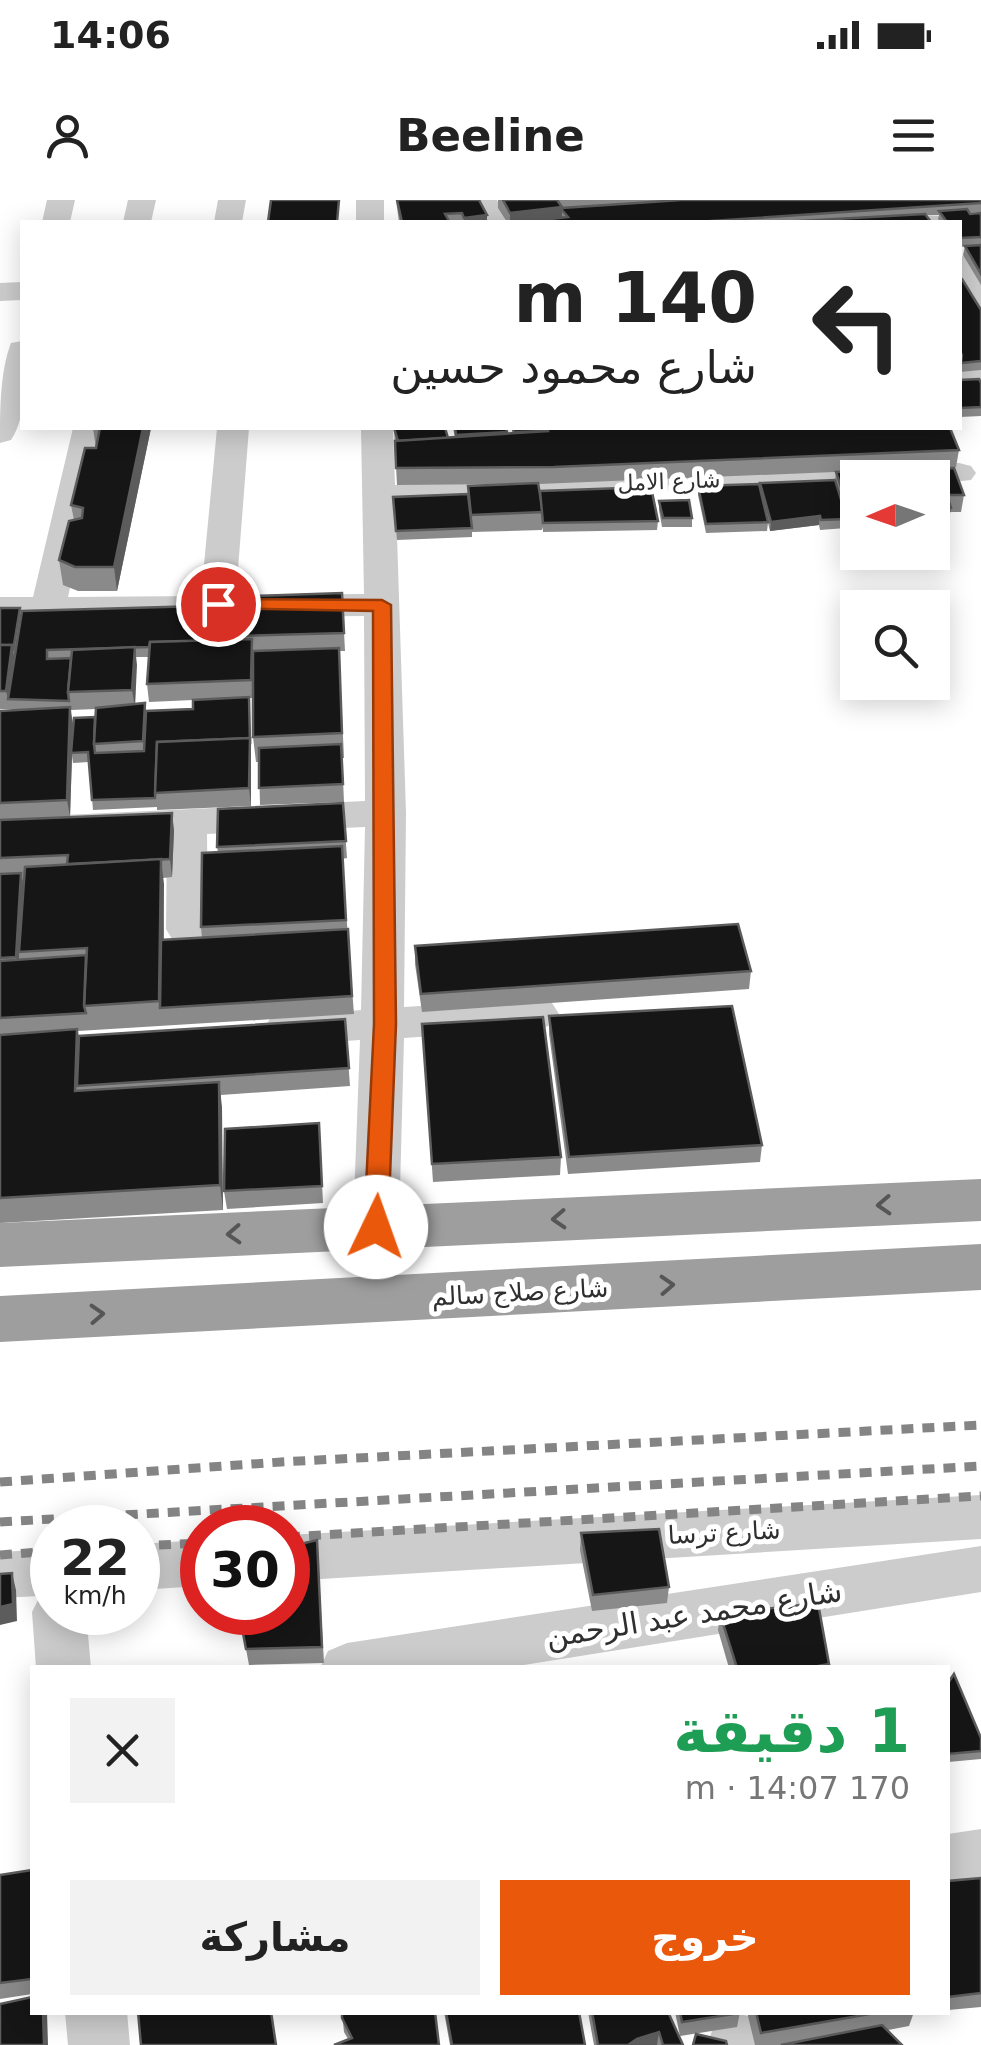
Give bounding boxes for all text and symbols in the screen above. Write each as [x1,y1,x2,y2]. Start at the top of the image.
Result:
text: 14:06 [50,13,171,57]
icon: person [40,108,95,163]
icon: menu [886,108,941,163]
text: Beeline [396,109,585,162]
text: 140 m [514,257,757,339]
icon: left [792,260,922,390]
text: شارع محمود حسين [390,341,757,394]
north arrow [840,460,950,570]
map controls [840,460,950,700]
street label: شارع الامل [617,467,721,496]
pin [176,562,261,647]
icon: arrive [191,577,246,632]
button: search [840,590,950,700]
position arrow [324,1175,428,1279]
one-way arrow [875,1194,891,1215]
one-way arrow [550,1208,566,1229]
one-way arrow [226,1223,242,1244]
street label: شارع صلاح سالم [431,1273,609,1313]
one-way arrow [659,1274,675,1295]
one-way arrow [90,1304,106,1325]
speed limit sign: 30 [180,1505,310,1635]
street label: شارع ترسا [667,1515,781,1550]
text: 22 [60,1529,130,1587]
street label: شارع محمد عبد الرحمن [543,1573,844,1654]
text: km/h [63,1581,127,1610]
text: 1 دقيقة [673,1696,910,1766]
button: close [70,1698,175,1803]
text: 170 m · 14:07 [685,1769,910,1807]
button: مشاركة [70,1880,480,1995]
button: خروج [500,1880,910,1995]

